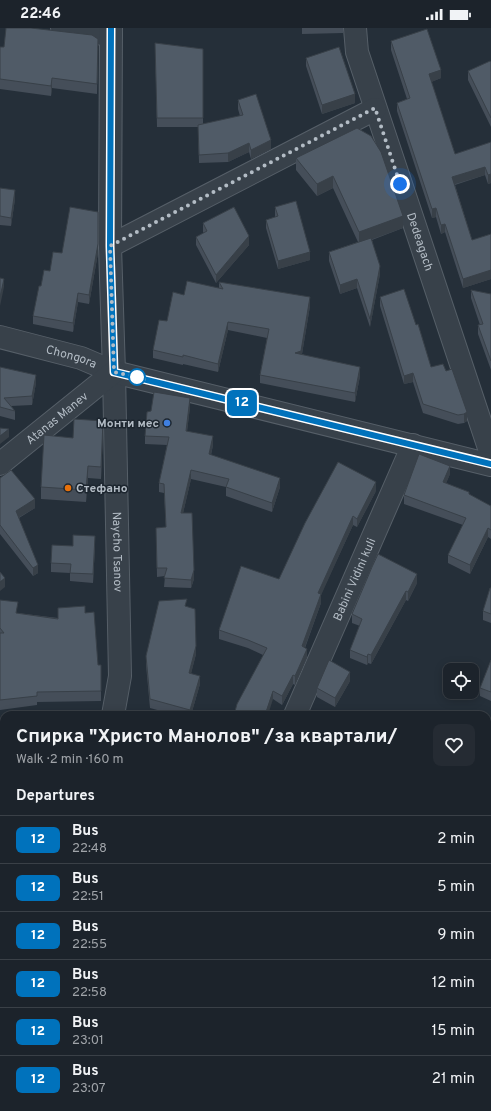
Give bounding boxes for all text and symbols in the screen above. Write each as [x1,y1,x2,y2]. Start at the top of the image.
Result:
text: 22:46 [20,5,61,24]
your location [390,174,410,194]
street label: Dedeagach [402,211,436,273]
street label: Chongora [44,342,99,373]
unlabelled marker [128,368,146,386]
street label: Atanas Manev [23,389,92,449]
line badge: 12 [224,390,260,416]
text: 12 [235,394,249,411]
place label: Монти мес [97,416,159,432]
marker: Монти мес [162,418,172,428]
place label: Стефано [76,481,128,497]
marker: Стефано [63,483,73,493]
street label: Naycho Tsanov [108,511,125,592]
street label: Babini Vidini kuli [330,536,380,624]
map controls [443,663,479,699]
button: locate [443,663,479,699]
button: heart [433,724,475,766]
text: Спирка "Христо Манолов" /за квартали/ [16,725,397,749]
text: Walk · 2 min · 160 m [16,752,124,768]
text: Departures [16,787,95,806]
text: Bus [72,822,99,841]
text: 2 min [437,830,475,849]
text: 12 [31,831,45,848]
text: 22:48 [72,841,107,857]
text: Bus [72,870,99,889]
text: 5 min [437,878,475,897]
text: 12 [31,879,45,896]
text: 22:51 [72,889,104,905]
text: Bus [72,918,99,937]
text: 9 min [438,926,475,945]
text: 12 [31,927,45,944]
text: 22:55 [72,937,107,953]
text: Bus [72,966,99,985]
text: 12 min [432,974,475,993]
text: 12 [31,975,45,992]
text: 22:58 [72,985,107,1001]
text: Bus [72,1014,99,1033]
text: 15 min [432,1022,475,1041]
text: 12 [31,1023,45,1040]
text: 23:01 [72,1033,104,1049]
text: Bus [72,1062,99,1081]
text: 21 min [432,1070,475,1089]
text: 12 [31,1071,45,1088]
text: 23:07 [72,1081,105,1097]

